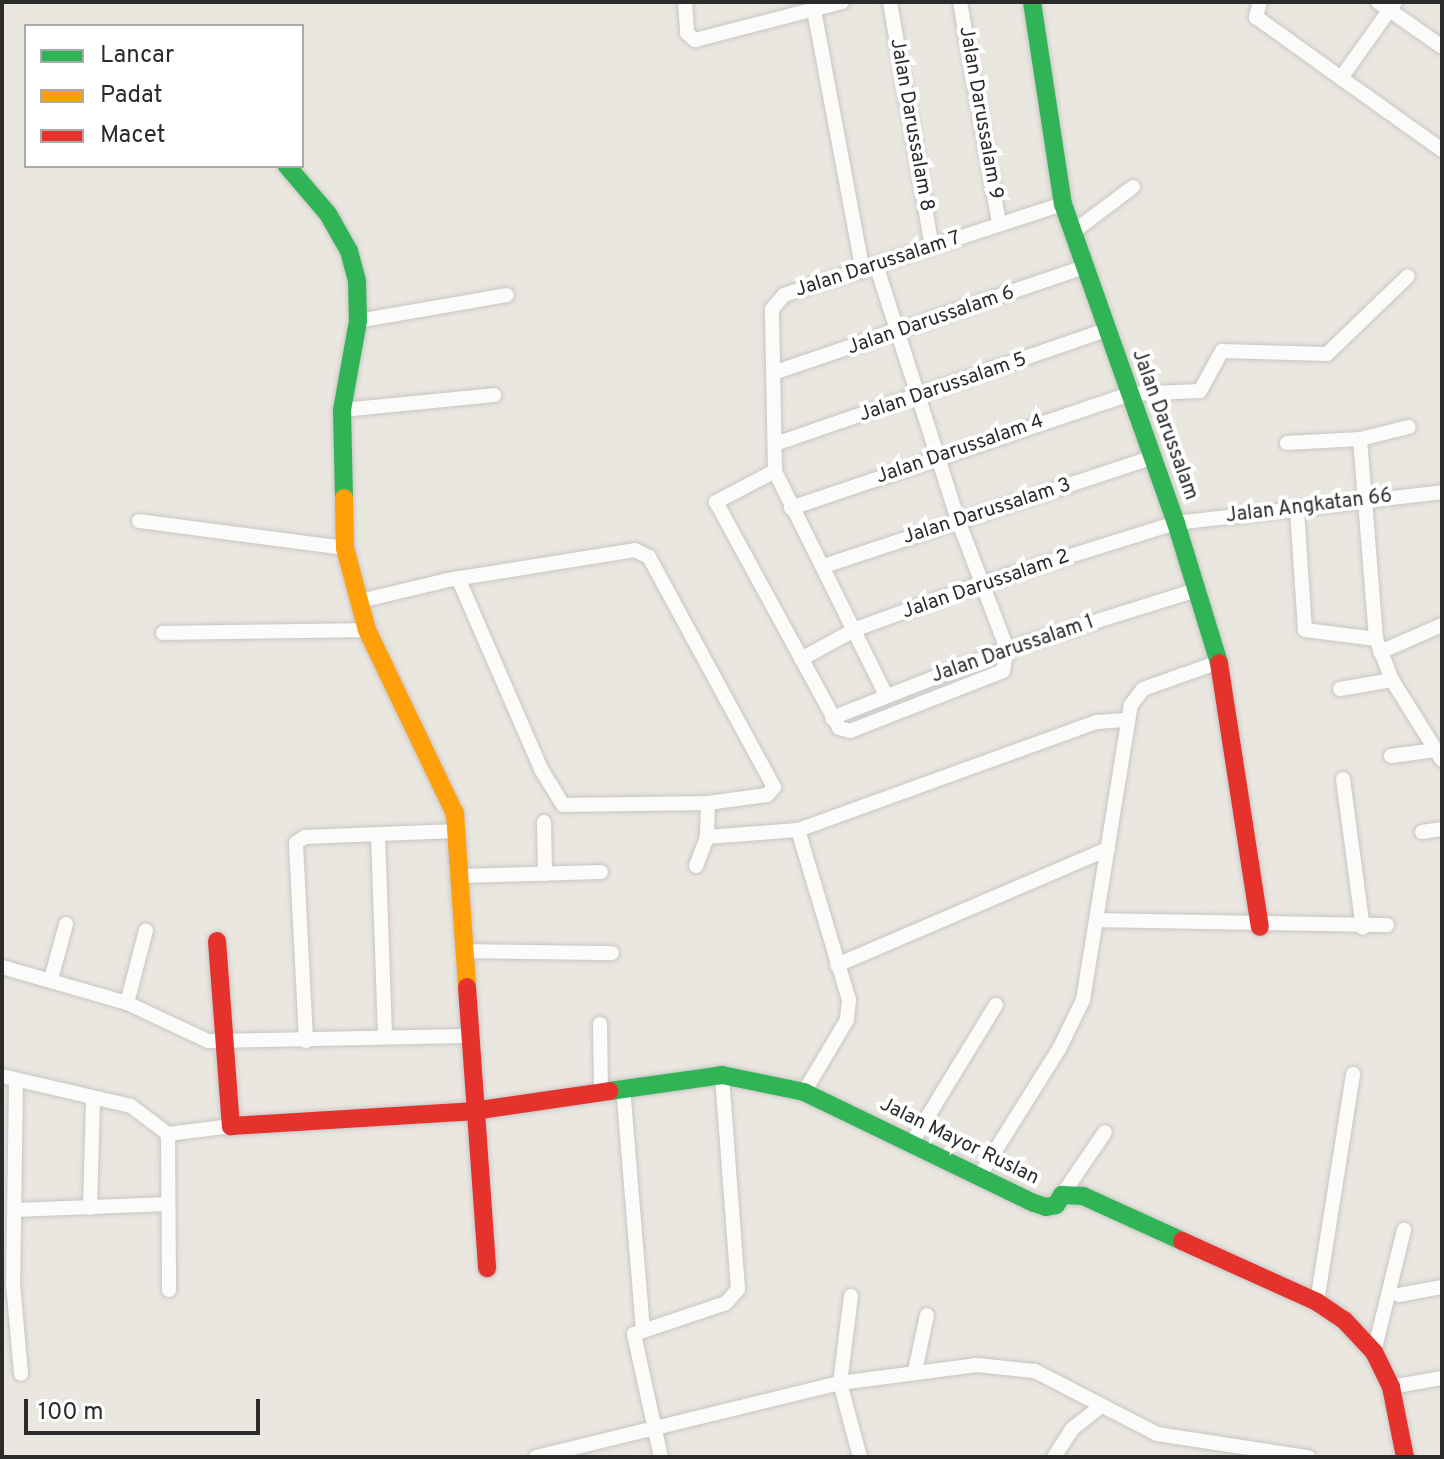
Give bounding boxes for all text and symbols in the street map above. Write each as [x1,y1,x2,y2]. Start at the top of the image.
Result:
legend [24,24,304,168]
street label: Jalan Darussalam 9 [953,25,1007,201]
street label: Jalan Darussalam 8 [884,37,938,213]
text: Lancar [100,41,174,71]
text: Padat [100,81,162,111]
text: Macet [100,121,166,151]
street label: Jalan Darussalam 7 [792,227,964,303]
street label: Jalan Darussalam 6 [844,281,1018,361]
street label: Jalan Darussalam [1126,346,1202,504]
street label: Jalan Darussalam 5 [856,348,1030,428]
street label: Jalan Darussalam 4 [873,410,1047,490]
street label: Jalan Darussalam 3 [900,474,1074,550]
street label: Jalan Angkatan 66 [1224,485,1394,529]
street label: Jalan Darussalam 2 [899,545,1073,625]
street label: Jalan Darussalam 1 [928,611,1098,689]
street label: Jalan Mayor Ruslan [875,1093,1043,1191]
scale bar [28,1383,264,1433]
text: 100 m [38,1398,104,1428]

